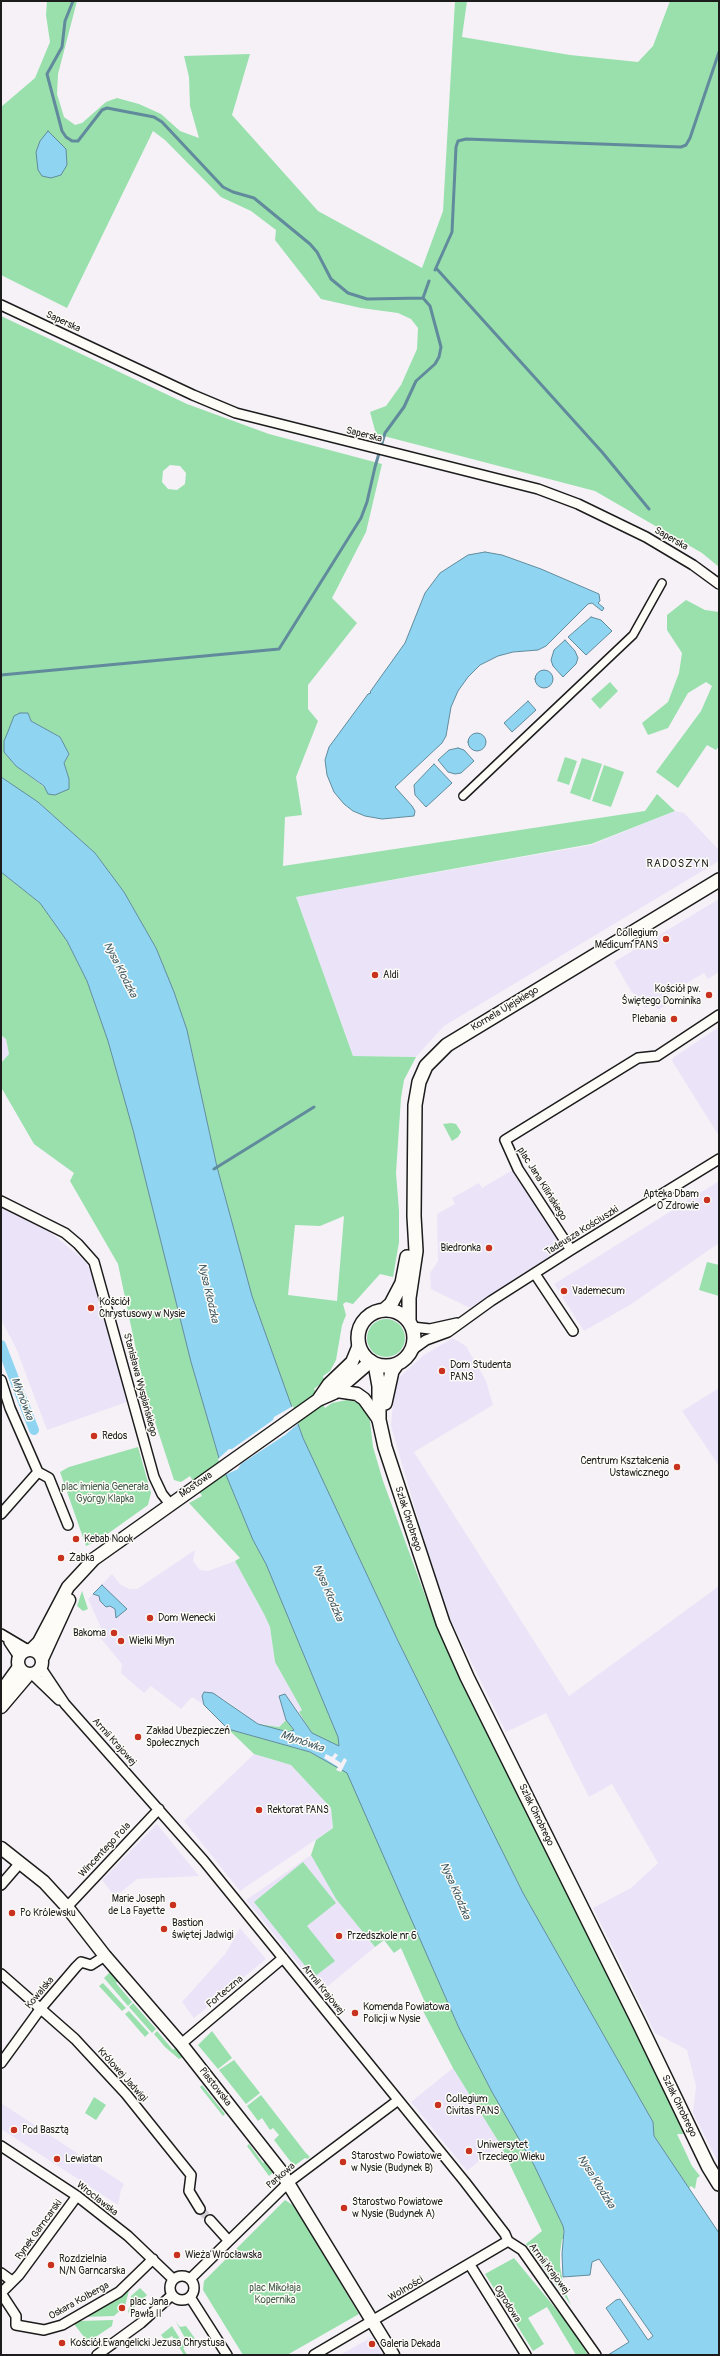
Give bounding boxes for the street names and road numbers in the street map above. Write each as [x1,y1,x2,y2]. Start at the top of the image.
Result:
street label: Saperska [44,309,82,335]
street label: Saperska [345,425,383,445]
street label: Saperska [652,525,690,553]
street label: Kornela Ujejskiego [469,984,541,1034]
street label: plac Jana Kilińskiego [515,1145,569,1223]
street label: Tadeusza Kościuszki [543,1204,621,1258]
street label: Stanisława Wyspiańskiego [120,1332,160,1438]
street label: Mostowa [177,1469,215,1501]
street label: Szlak Chrobrego [392,1485,424,1553]
street label: Armii Krajowej [89,1716,139,1768]
street label: Szlak Chrobrego [516,1782,556,1848]
street label: Wincentego Pola [77,1820,133,1880]
street label: Armii Krajowej [299,1963,347,2017]
street label: Forteczna [204,1973,246,2011]
street label: Kowalska [23,1974,57,2012]
street label: Królowej Jadwigi [95,2046,149,2104]
street label: Piastowska [196,2065,234,2109]
street label: Szlak Chrobrego [659,2073,699,2139]
street label: Parkowa [264,2160,298,2192]
street label: Wrocławska [74,2179,120,2219]
street label: Rynek Garncarski [13,2198,65,2262]
street label: Armii Krajowej [526,2241,572,2297]
street label: Wolności [386,2274,426,2304]
street label: Oskara Kolberga [47,2280,111,2322]
street label: Ogrodowa [491,2283,523,2325]

